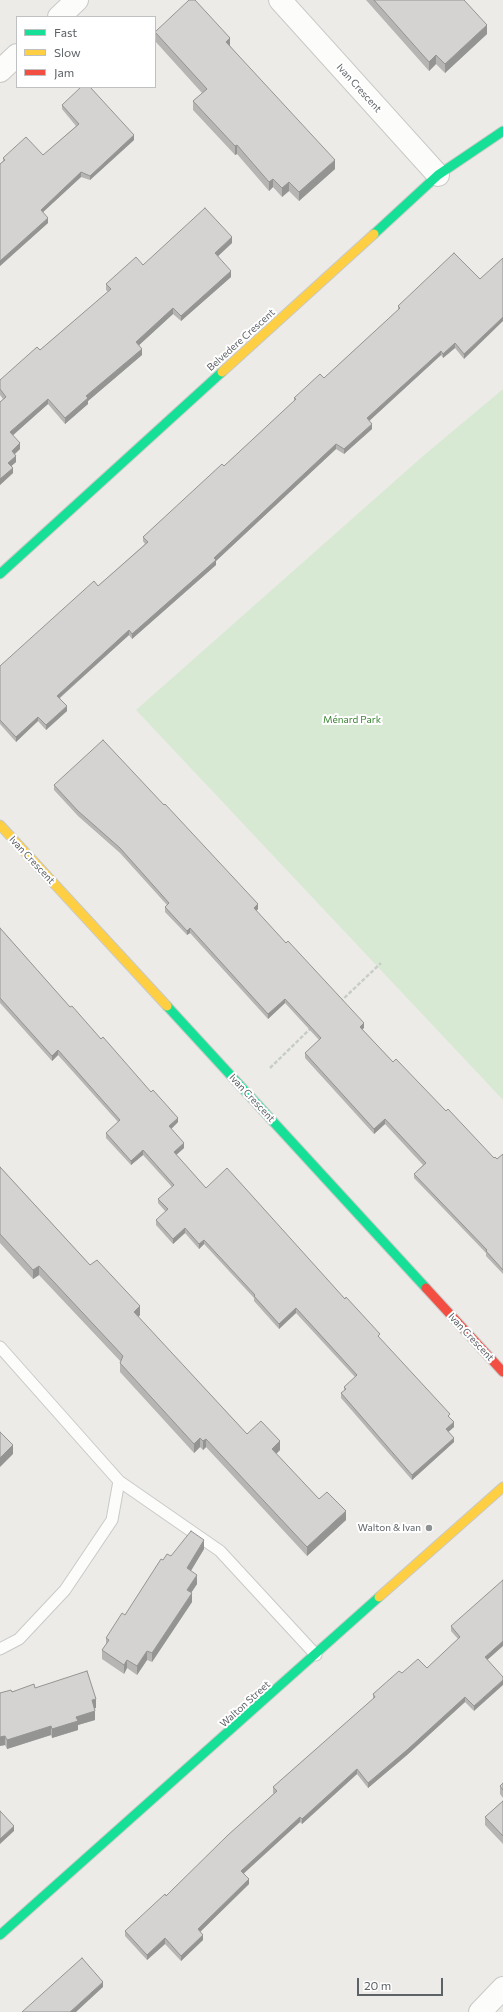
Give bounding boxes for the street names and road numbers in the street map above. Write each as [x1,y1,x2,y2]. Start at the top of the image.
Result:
street label: Ivan Crescent [334,61,384,115]
street label: Belvedere Crescent [205,306,277,374]
street label: Ivan Crescent [7,834,57,886]
street label: Ivan Crescent [227,1072,277,1124]
street label: Ivan Crescent [446,1311,496,1363]
street label: Walton Street [217,1678,273,1730]

